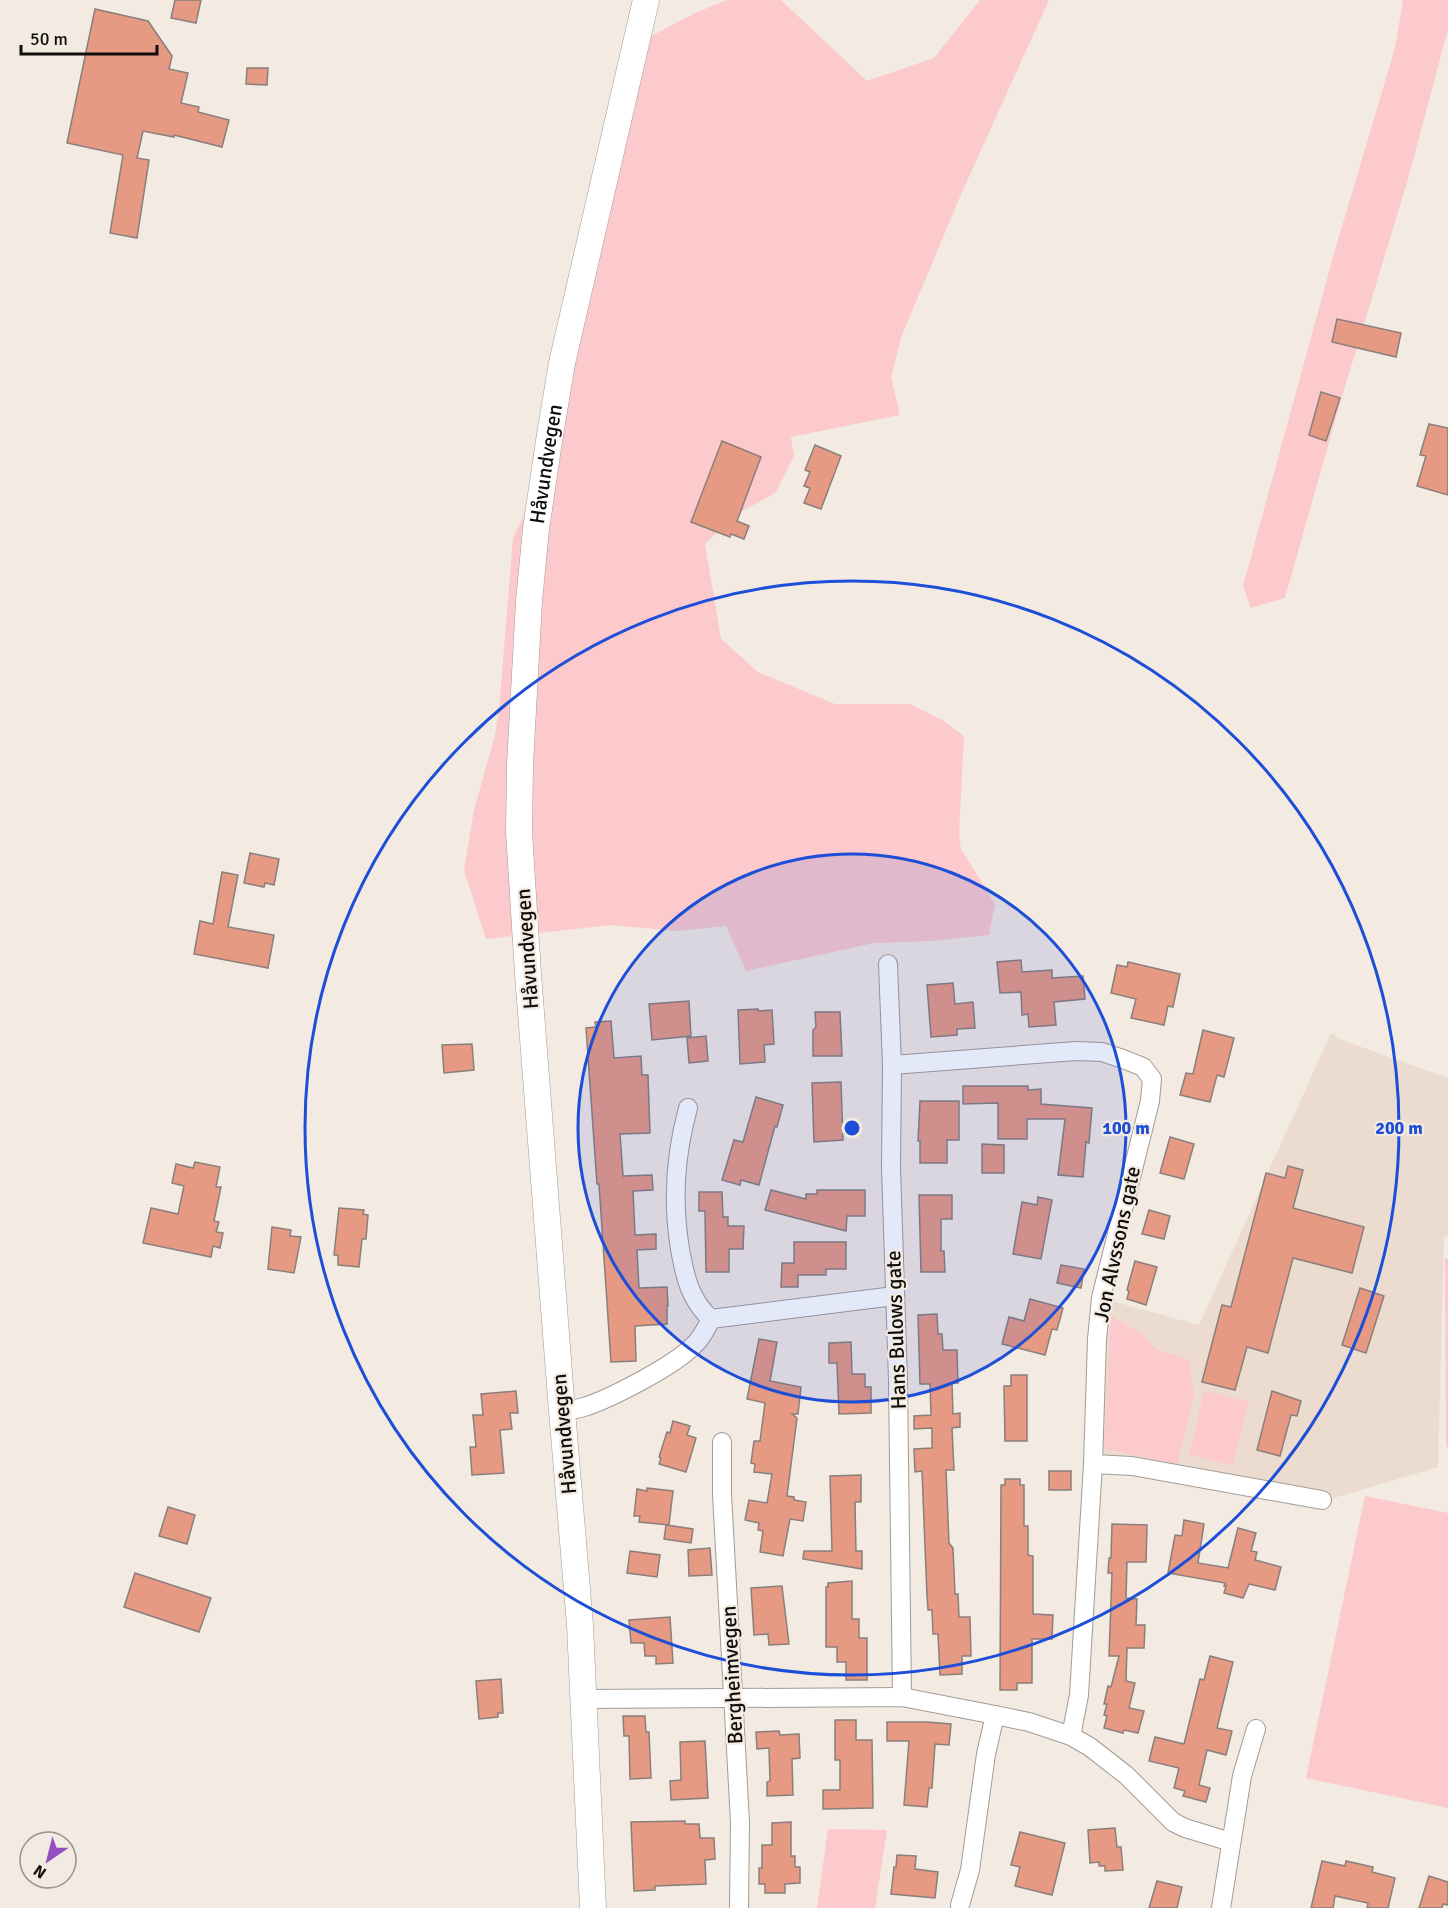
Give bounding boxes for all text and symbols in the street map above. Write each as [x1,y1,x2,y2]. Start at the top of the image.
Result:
scale bar [21,18,158,56]
text: 50 m [30,28,68,50]
street label: Håvundvegen [524,402,568,526]
street label: Håvundvegen [510,888,544,1010]
text: 100 m [1102,1117,1150,1139]
text: 200 m [1375,1117,1423,1139]
centre of rings [842,1118,862,1138]
street label: Jon Alvssons gate [1088,1164,1146,1324]
street label: Hans Bulows gate [880,1250,912,1410]
street label: Håvundvegen [546,1373,582,1495]
street label: Bergheimvegen [715,1605,749,1745]
north arrow [18,1830,78,1890]
text: N [30,1860,50,1883]

